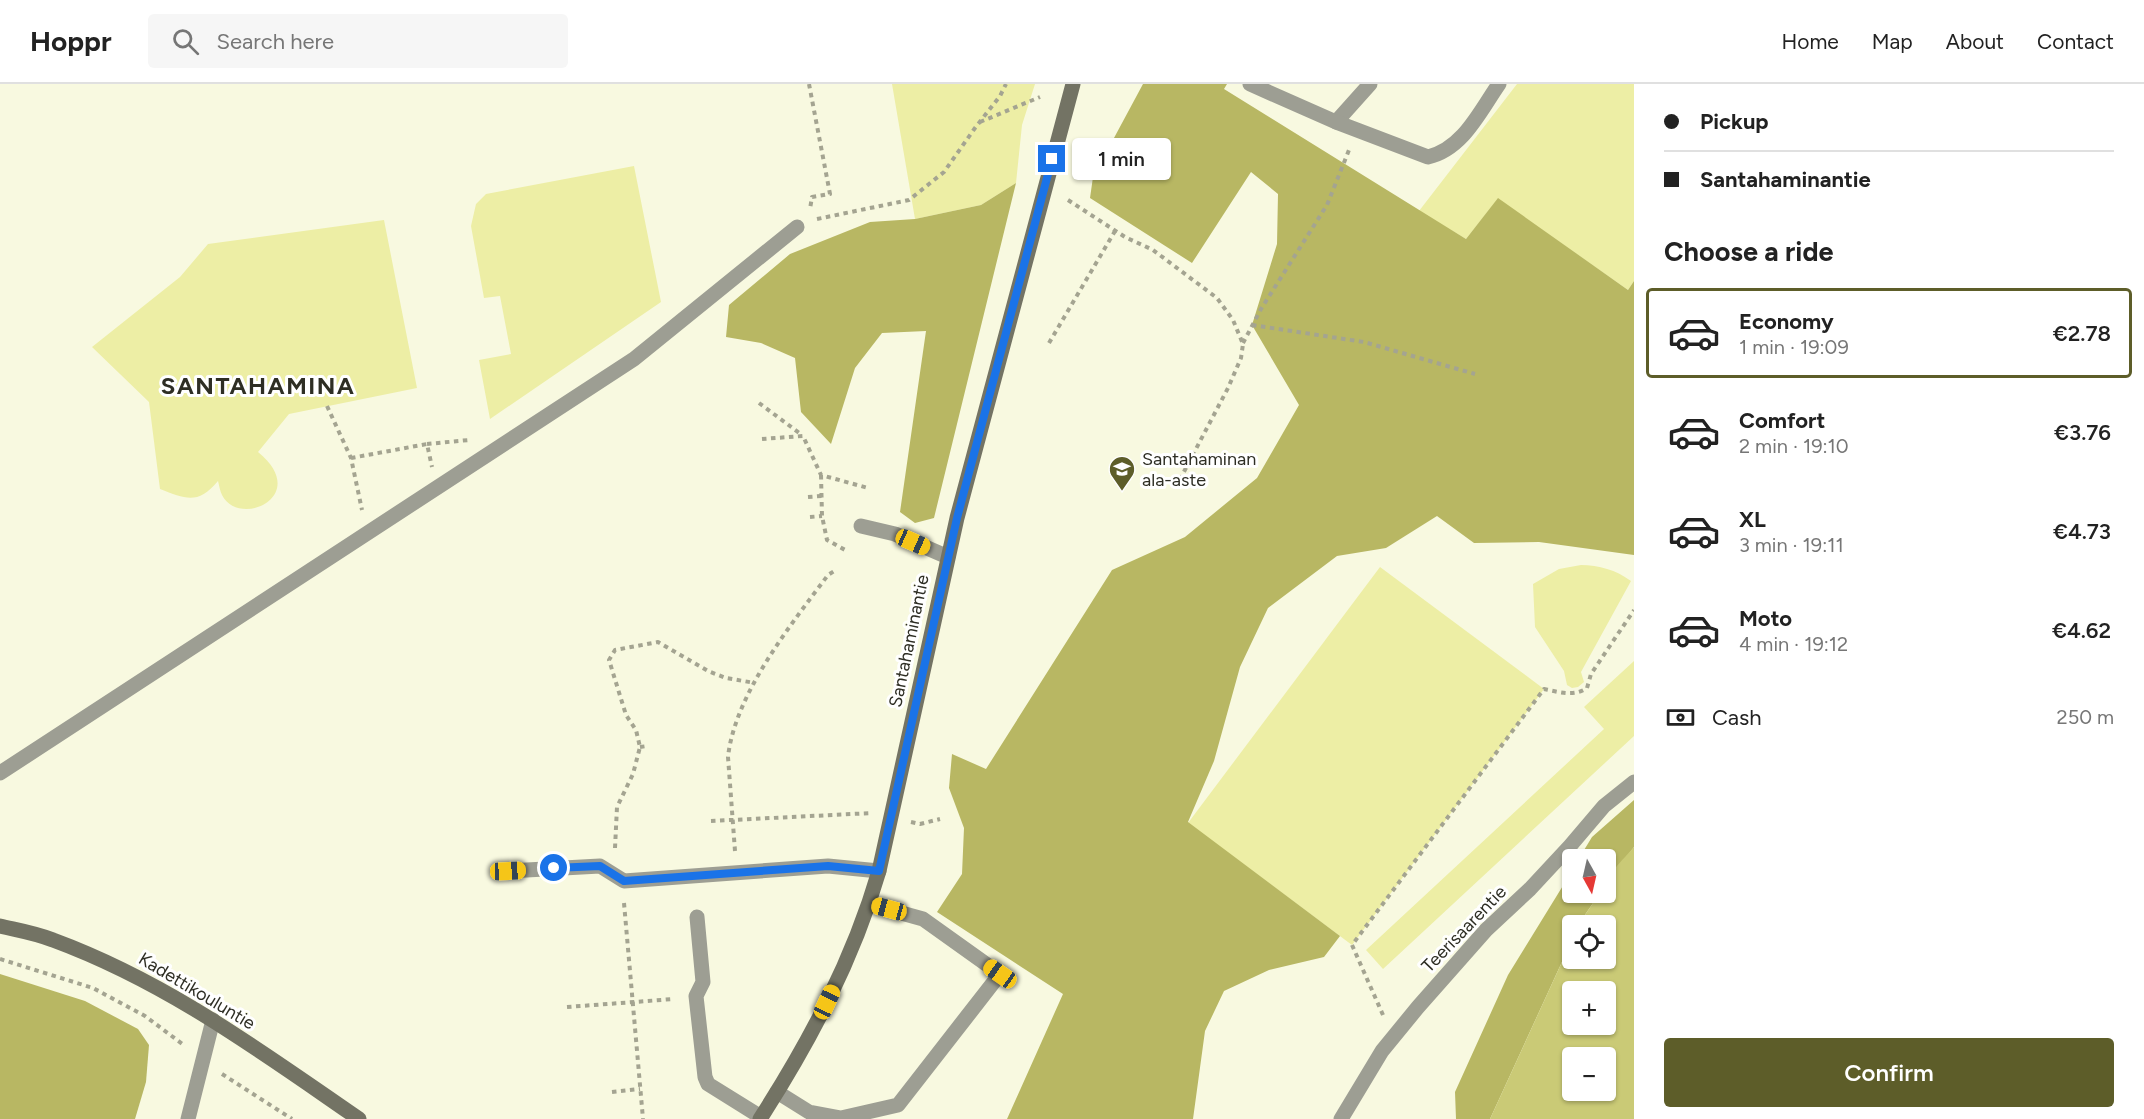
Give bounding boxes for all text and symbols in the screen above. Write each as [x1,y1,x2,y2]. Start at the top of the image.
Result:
search box [148,14,568,68]
text: Hoppr [30,24,112,58]
icon: search [169,25,202,58]
text: Search here [217,28,334,55]
text: Home [1782,29,1839,54]
text: Map [1872,29,1913,54]
text: About [1946,29,2004,54]
text: Contact [2037,29,2114,54]
text: Pickup [1700,108,1769,135]
callout: 1 min [1073,138,1172,180]
route end [1038,145,1065,172]
text: 1 min [1098,147,1145,171]
text: Santahaminantie [1700,166,1871,193]
text: Choose a ride [1664,235,1833,268]
icon: car [1667,306,1721,360]
text: Economy [1739,308,1834,335]
text: €2.78 [2053,320,2111,347]
text: 1 min · 19:09 [1739,335,1849,359]
district label: SANTAHAMINA [161,371,355,400]
icon: car [1667,405,1721,459]
text: Comfort [1739,407,1825,434]
text: €3.76 [2054,419,2111,446]
text: 2 min · 19:10 [1739,434,1849,458]
place label: Santahaminan ala-aste [1142,448,1256,491]
school or university icon: Santahaminan ala-aste [1107,454,1137,492]
icon: car [1667,504,1721,558]
text: XL [1739,506,1766,533]
text: €4.73 [2053,518,2111,545]
car [893,526,933,558]
text: 3 min · 19:11 [1739,533,1844,557]
street label: Santahaminantie [884,573,934,709]
icon: car [1667,603,1721,657]
text: Moto [1739,605,1792,632]
text: €4.62 [2052,617,2111,644]
text: 4 min · 19:12 [1739,632,1848,656]
icon: cash [1664,701,1697,734]
text: Cash [1712,704,1762,731]
text: 250 m [2057,705,2114,729]
north arrow [1562,849,1616,903]
map controls [1562,849,1616,1101]
route start [540,854,567,881]
car [490,861,526,881]
street label: Teerisaarentie [1417,881,1511,977]
car [869,896,909,922]
button: locate [1562,915,1616,969]
street label: Kadettikouluntie [135,948,259,1035]
car [980,956,1020,992]
button: + [1562,981,1616,1035]
car [811,982,843,1022]
button: Confirm [1664,1038,2114,1107]
button: − [1562,1047,1616,1101]

